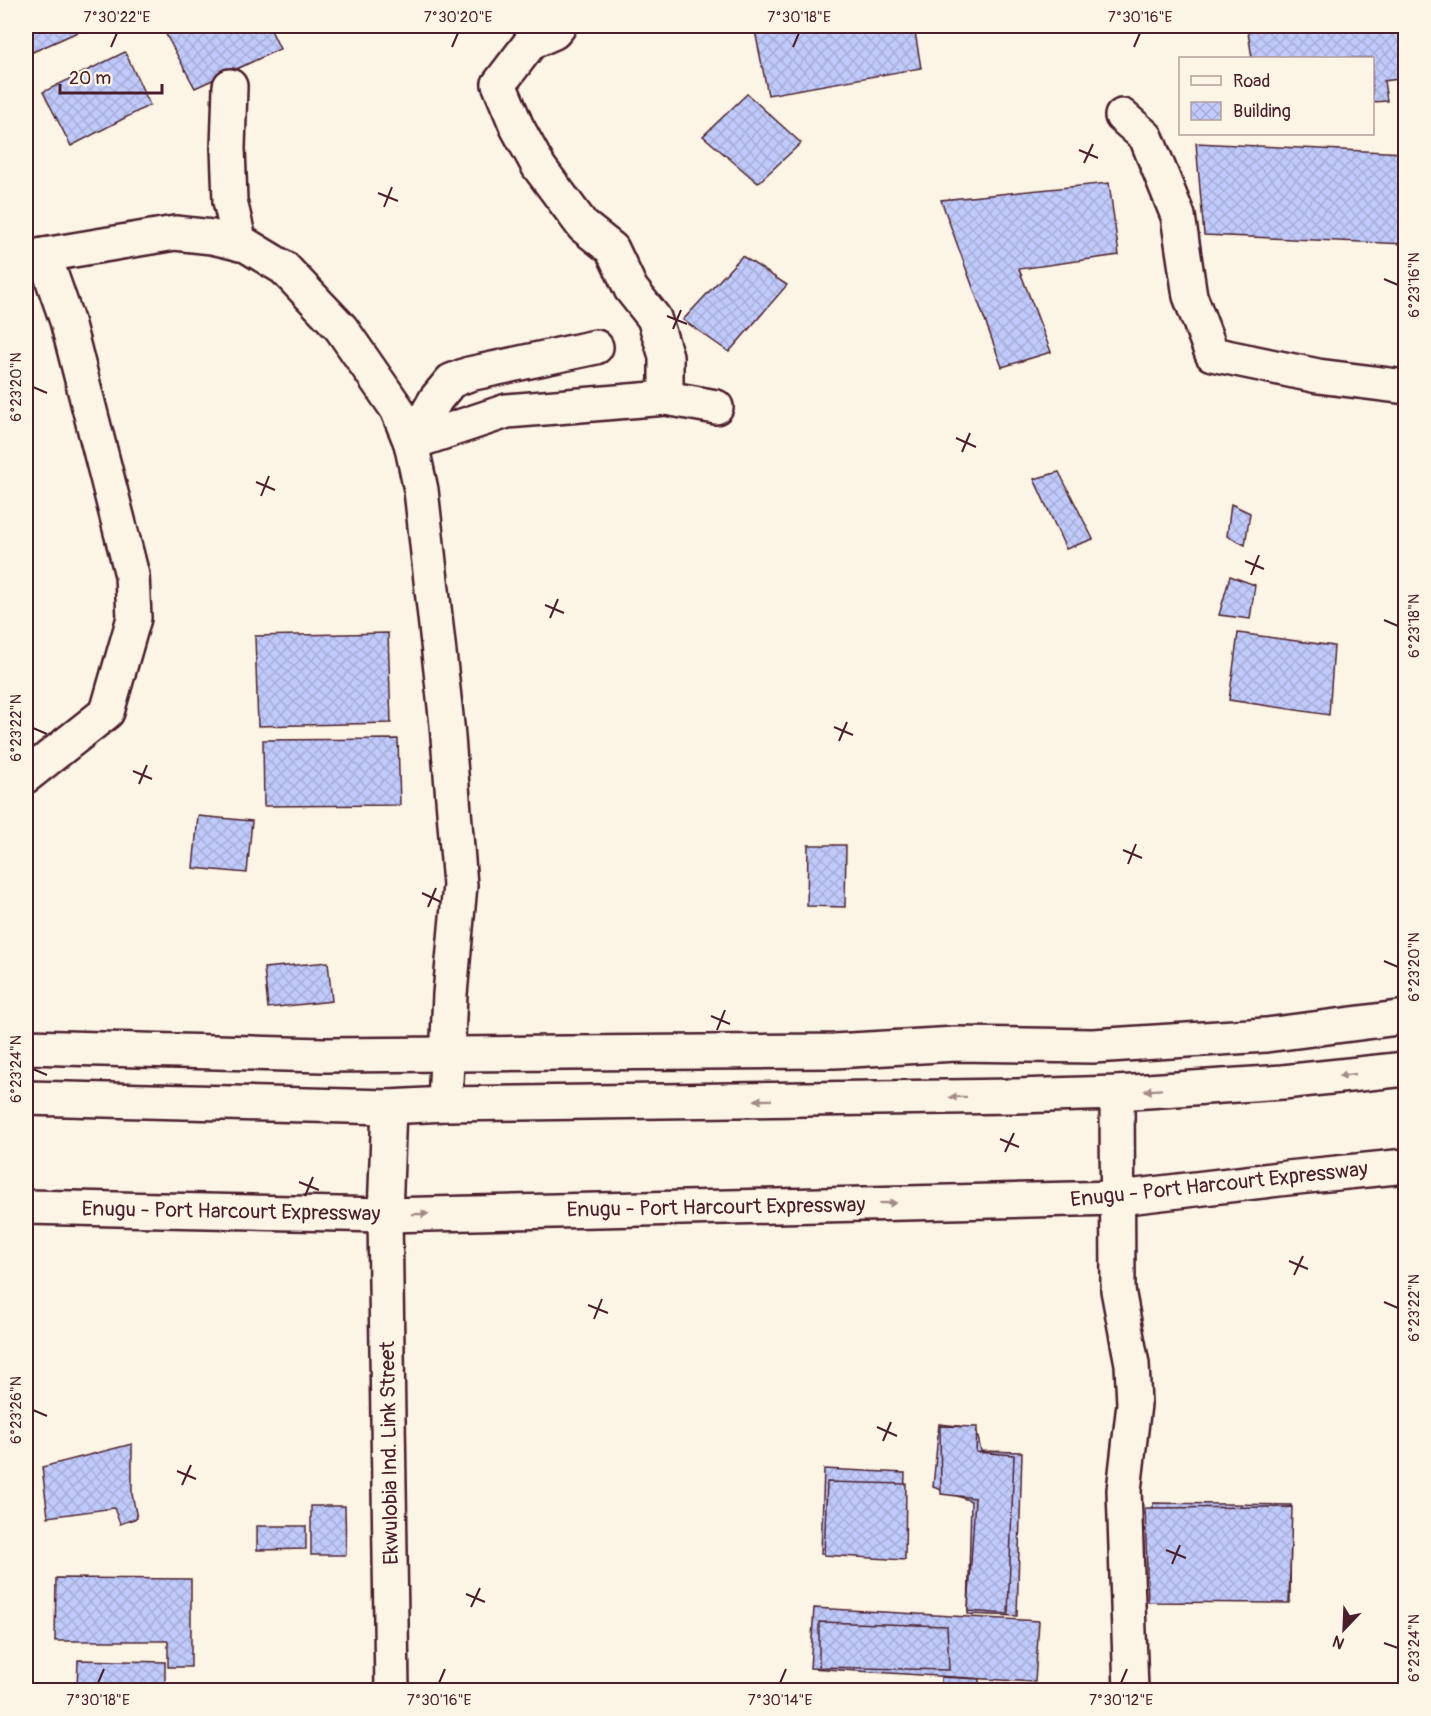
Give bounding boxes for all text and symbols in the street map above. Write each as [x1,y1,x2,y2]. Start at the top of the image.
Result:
text: 7°30'22"E [84,8,151,27]
text: 7°30'20"E [424,8,492,27]
text: 7°30'18"E [767,8,831,27]
text: 7°30'16"E [1108,8,1172,27]
scale bar [60,57,162,95]
legend [1179,57,1374,135]
text: 20 m [69,67,111,90]
text: Road [1233,70,1270,93]
text: Building [1233,100,1291,123]
text: 6°23'16"N [1405,252,1424,318]
text: 6°23'20"N [7,352,26,422]
text: 6°23'18"N [1405,594,1424,658]
text: 6°23'22"N [7,694,26,762]
text: 6°23'20"N [1405,932,1424,1002]
text: 6°23'24"N [7,1035,26,1103]
one-way arrow [1338,1070,1357,1080]
one-way arrow [1143,1085,1162,1095]
one-way arrow [949,1092,968,1102]
one-way arrow [754,1095,773,1105]
street label: Enugu - Port Harcourt Expressway [1069,1155,1369,1214]
street label: Enugu - Port Harcourt Expressway [566,1191,866,1224]
street label: Enugu - Port Harcourt Expressway [81,1195,381,1228]
one-way arrow [878,1199,897,1208]
one-way arrow [410,1209,429,1219]
text: 6°23'22"N [1405,1274,1424,1342]
street label: Ekwulobia Ind. Link Street [374,1340,405,1565]
text: 6°23'26"N [7,1376,26,1444]
north arrow [1314,1599,1374,1659]
text: 6°23'24"N [1405,1614,1424,1682]
text: N [1329,1630,1347,1653]
text: 7°30'18"E [66,1691,130,1710]
text: 7°30'16"E [407,1691,471,1710]
text: 7°30'14"E [748,1691,812,1710]
text: 7°30'12"E [1089,1691,1153,1710]

